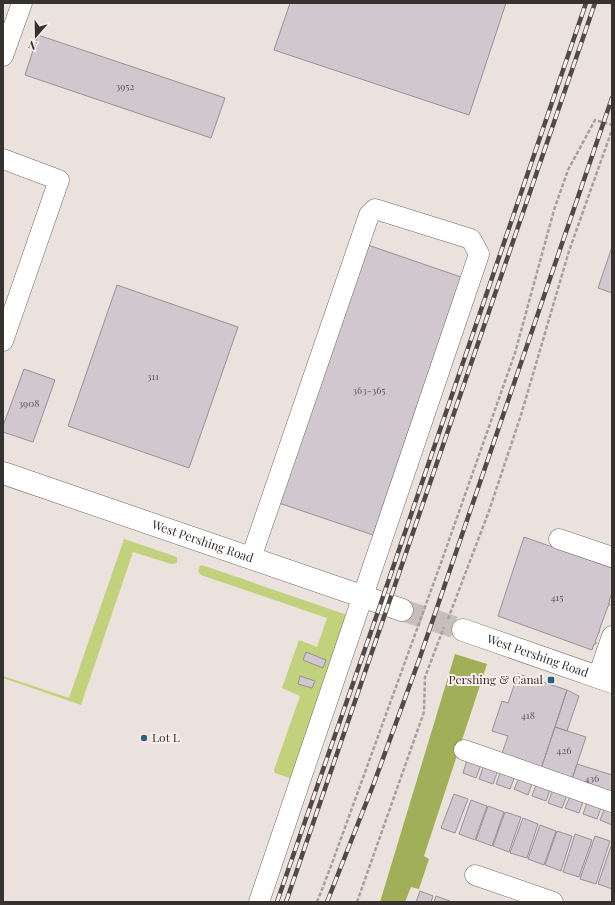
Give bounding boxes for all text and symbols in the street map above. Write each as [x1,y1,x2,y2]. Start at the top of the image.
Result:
north arrow [16,16,56,56]
text: N [26,37,39,54]
house number: 3952 [116,79,134,93]
house number: 311 [147,369,159,383]
house number: 363-365 [352,383,386,397]
house number: 3908 [19,396,39,410]
street label: West Pershing Road [149,515,256,565]
house number: 415 [551,590,563,604]
street label: West Pershing Road [484,630,591,680]
place label: Pershing & Canal [449,671,544,687]
marker: Pershing & Canal [546,675,556,685]
house number: 418 [521,708,535,722]
place label: Lot L [152,729,180,745]
marker: Lot L [139,733,149,743]
house number: 426 [557,743,571,757]
house number: 436 [585,771,599,785]

